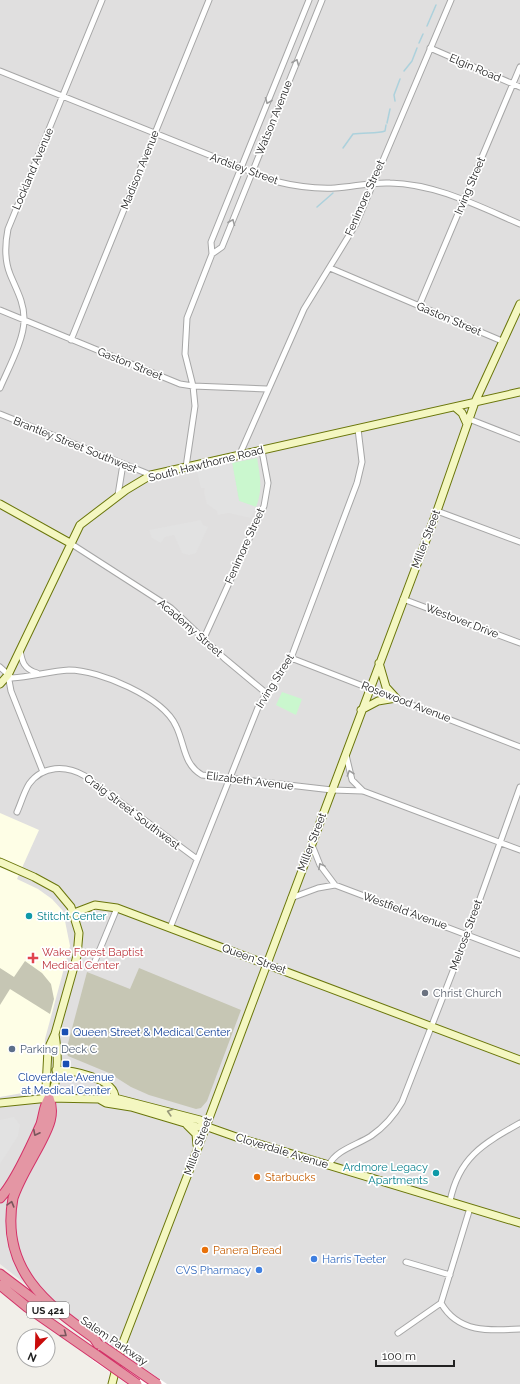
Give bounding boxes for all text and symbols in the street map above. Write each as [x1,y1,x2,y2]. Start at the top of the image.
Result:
street label: Elgin Road [447,51,503,85]
one-way arrow [292,59,300,66]
street label: Watson Avenue [253,78,295,157]
one-way arrow [265,97,273,105]
street label: Lockland Avenue [10,125,56,212]
street label: Madison Avenue [118,128,162,211]
street label: Ardsley Street [208,151,280,187]
street label: Irving Street [452,155,488,217]
street label: Fenimore Street [342,158,388,238]
one-way arrow [227,218,235,226]
street label: Gaston Street [415,300,484,339]
street label: Gaston Street [96,345,165,383]
street label: Brantley Street Southwest [11,414,139,476]
street label: South Hawthorne Road [147,443,265,485]
street label: Fenimore Street [222,506,268,586]
street label: Miller Street [409,508,443,570]
street label: Academy Street [155,596,225,660]
street label: Westover Drive [424,601,501,641]
street label: Irving Street [253,651,297,710]
street label: Rosewood Avenue [359,679,453,725]
street label: Elizabeth Avenue [206,769,295,793]
one-way arrow [346,770,355,777]
street label: Craig Street Southwest [82,772,183,852]
street label: Miller Street [295,811,329,873]
one-way arrow [318,863,325,870]
street label: Westfield Avenue [361,890,450,933]
street label: Melrose Street [447,898,485,972]
place label: Stitcht Center [37,910,107,923]
marker: Stitcht Center [24,911,34,921]
street label: Queen Street [220,941,288,977]
place label: Wake Forest Baptist Medical Center [42,946,144,972]
marker: Wake Forest Baptist Medical Center [27,952,39,964]
place label: Christ Church [433,987,502,1000]
marker: Christ Church [420,988,430,998]
place label: Queen Street & Medical Center [73,1026,231,1039]
marker: Queen Street & Medical Center [60,1027,70,1037]
place label: Parking Deck C [20,1043,98,1056]
marker: Parking Deck C [7,1044,17,1054]
marker: Cloverdale Avenue at Medical Center [61,1059,71,1069]
place label: Cloverdale Avenue at Medical Center [18,1071,115,1097]
one-way arrow [167,1108,174,1117]
street label: Miller Street [181,1115,215,1177]
one-way arrow [33,1129,41,1137]
street label: Cloverdale Avenue [234,1131,330,1171]
place label: Ardmore Legacy Apartments [343,1161,428,1187]
marker: Ardmore Legacy Apartments [431,1168,441,1178]
place label: Starbucks [265,1171,316,1184]
marker: Starbucks [252,1172,262,1182]
one-way arrow [6,1201,15,1208]
place label: Panera Bread [213,1244,282,1257]
marker: Panera Bread [200,1245,210,1255]
place label: Harris Teeter [322,1253,386,1266]
marker: Harris Teeter [309,1254,319,1264]
place label: CVS Pharmacy [176,1264,251,1277]
marker: CVS Pharmacy [254,1265,264,1275]
road number: US 421 [27,1302,69,1318]
street label: Salem Parkway [78,1314,150,1368]
north arrow [16,1328,56,1368]
one-way arrow [60,1329,67,1336]
scale bar [376,1342,454,1368]
text: N [26,1349,39,1364]
text: 100 m [382,1349,416,1363]

